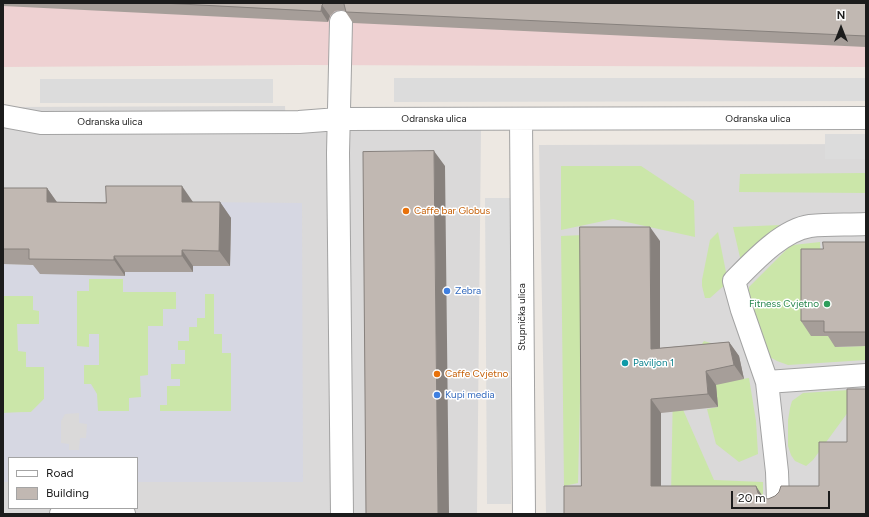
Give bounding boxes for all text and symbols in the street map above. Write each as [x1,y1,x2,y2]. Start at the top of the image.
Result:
north arrow [821,8,861,48]
text: N [837,9,845,22]
street label: Odranska ulica [401,113,467,125]
street label: Odranska ulica [725,113,791,125]
street label: Odranska ulica [77,116,143,128]
place label: Caffe bar Globus [414,205,490,217]
marker: Caffe bar Globus [401,206,411,216]
street label: Stupnička ulica [516,283,528,351]
place label: Zebra [455,285,481,297]
marker: Zebra [442,286,452,296]
place label: Fitness Cvjetno [749,298,819,310]
marker: Fitness Cvjetno [822,299,832,309]
place label: Paviljon 1 [633,357,674,369]
marker: Paviljon 1 [620,358,630,368]
place label: Caffe Cvjetno [445,368,508,380]
marker: Caffe Cvjetno [432,369,442,379]
place label: Kupi media [445,389,495,401]
marker: Kupi media [432,390,442,400]
legend [8,457,138,509]
text: Road [46,466,74,480]
scale bar [733,483,832,509]
text: Building [46,486,89,500]
text: 20 m [738,491,766,505]

